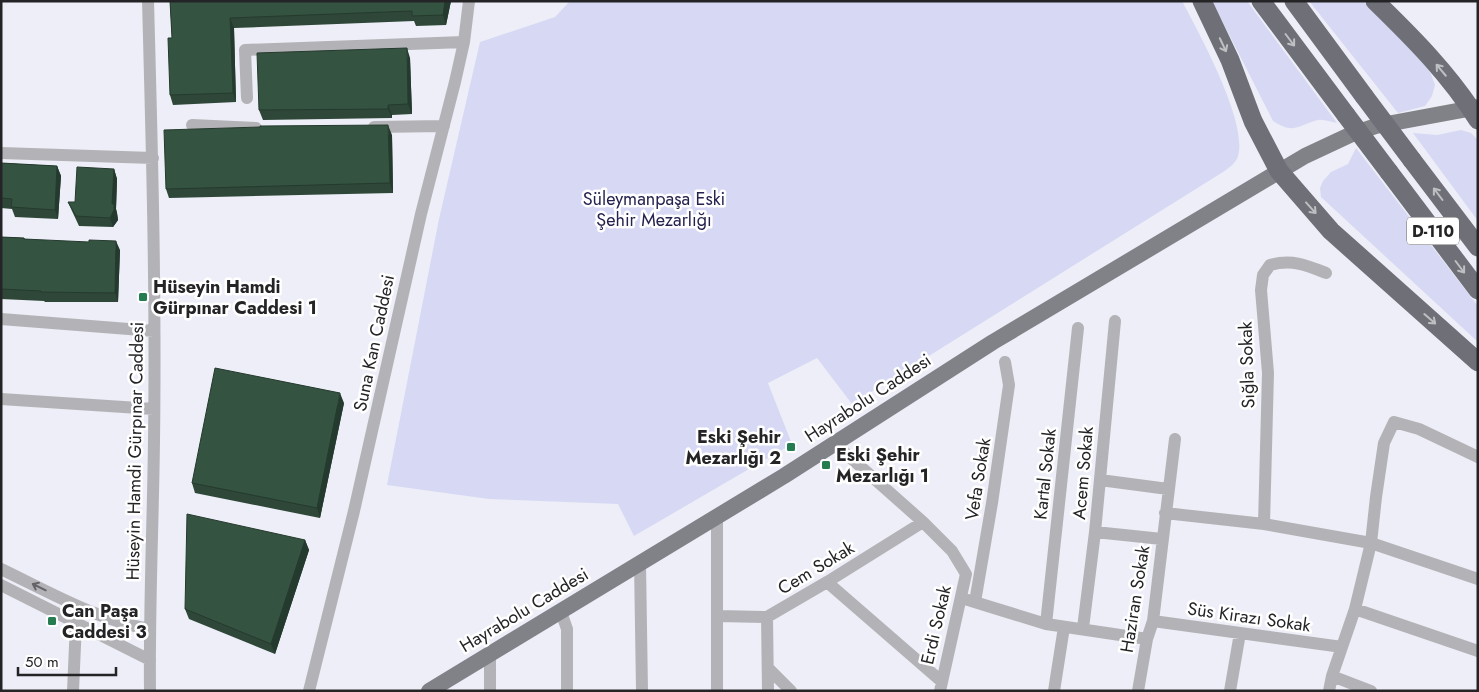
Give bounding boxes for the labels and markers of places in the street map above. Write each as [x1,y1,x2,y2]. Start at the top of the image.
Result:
place label: Hüseyin Hamdi Gürpınar Caddesi 1 [153,274,317,321]
marker: Hüseyin Hamdi Gürpınar Caddesi 1 [137,291,149,303]
place label: Eski Şehir Mezarlığı 2 [685,424,782,471]
marker: Eski Şehir Mezarlığı 2 [785,441,797,453]
place label: Eski Şehir Mezarlığı 1 [836,442,929,489]
marker: Eski Şehir Mezarlığı 1 [820,459,832,471]
place label: Can Paşa Caddesi 3 [62,598,147,645]
marker: Can Paşa Caddesi 3 [46,615,58,627]

